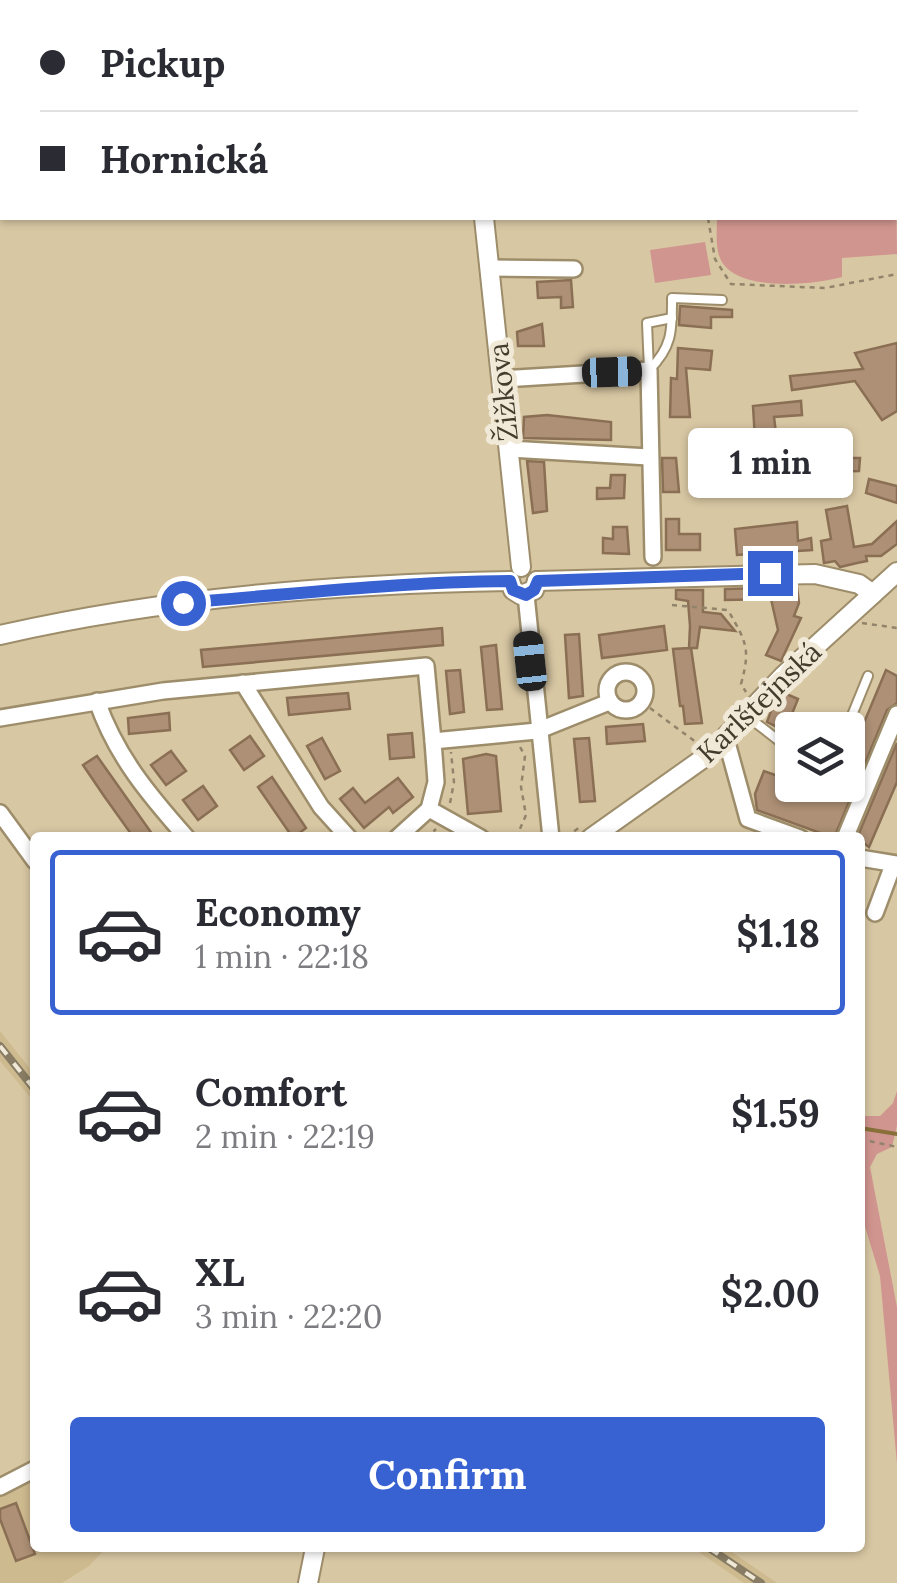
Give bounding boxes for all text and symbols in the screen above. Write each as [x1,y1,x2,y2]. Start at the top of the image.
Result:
text: Pickup [100,39,225,87]
text: Hornická [100,135,268,183]
street label: Žižkova [480,341,526,443]
car [581,356,643,388]
callout: 1 min [688,428,852,498]
text: 1 min [730,442,811,483]
route end [748,551,793,596]
route start [161,581,206,626]
car [512,630,548,692]
street label: Karlštejnská [689,634,829,770]
map controls [775,712,865,802]
button: layers [775,712,865,802]
icon: car [75,888,165,978]
text: Economy [195,888,361,936]
text: $1.18 [736,909,820,957]
text: 1 min · 22:18 [195,936,369,977]
icon: car [75,1068,165,1158]
text: Comfort [195,1068,347,1116]
text: $1.59 [731,1089,820,1137]
text: 2 min · 22:19 [195,1116,375,1157]
icon: car [75,1248,165,1338]
text: XL [195,1248,245,1296]
text: $2.00 [721,1269,820,1317]
text: 3 min · 22:20 [195,1296,383,1337]
button: Confirm [70,1417,825,1532]

